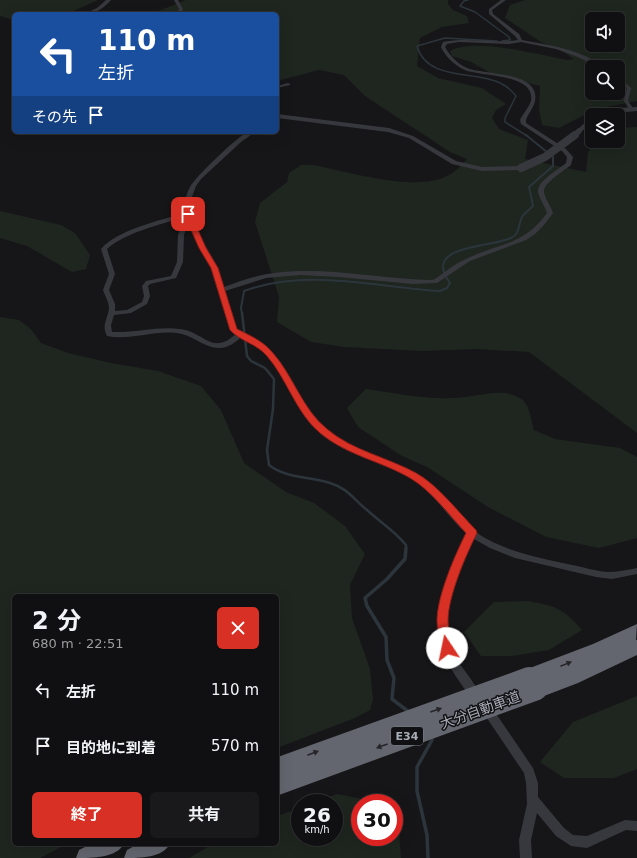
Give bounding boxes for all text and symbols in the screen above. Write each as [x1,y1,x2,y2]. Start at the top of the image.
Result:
map controls [585,12,625,148]
button: sound [585,12,625,52]
text: 110 m [98,24,195,57]
icon: left [32,28,84,80]
button: search [585,60,625,100]
text: 左折 [98,62,134,83]
icon: arrive [85,104,107,126]
text: その先 [32,108,77,126]
button: layers [585,108,625,148]
pin [171,197,205,231]
icon: arrive [177,203,199,225]
text: 2 分 [32,607,81,635]
button: close [217,607,259,649]
position arrow [426,627,468,669]
text: 680 m · 22:51 [32,636,123,651]
one-way arrow [560,660,572,666]
icon: left [32,679,54,701]
text: 110 m [211,681,259,699]
text: 左折 [66,683,96,701]
street label: 大分自動車道 [438,688,522,732]
one-way arrow [430,707,442,713]
road number: E34 [391,727,423,745]
icon: arrive [32,735,54,757]
text: 570 m [211,737,259,755]
text: 目的地に到着 [66,739,156,757]
one-way arrow [375,743,387,749]
one-way arrow [308,750,320,756]
button: 終了 [32,792,142,838]
button: 共有 [150,792,259,838]
speed limit sign: 30 [351,794,403,846]
text: 26 [303,803,331,827]
text: km/h [304,824,330,835]

